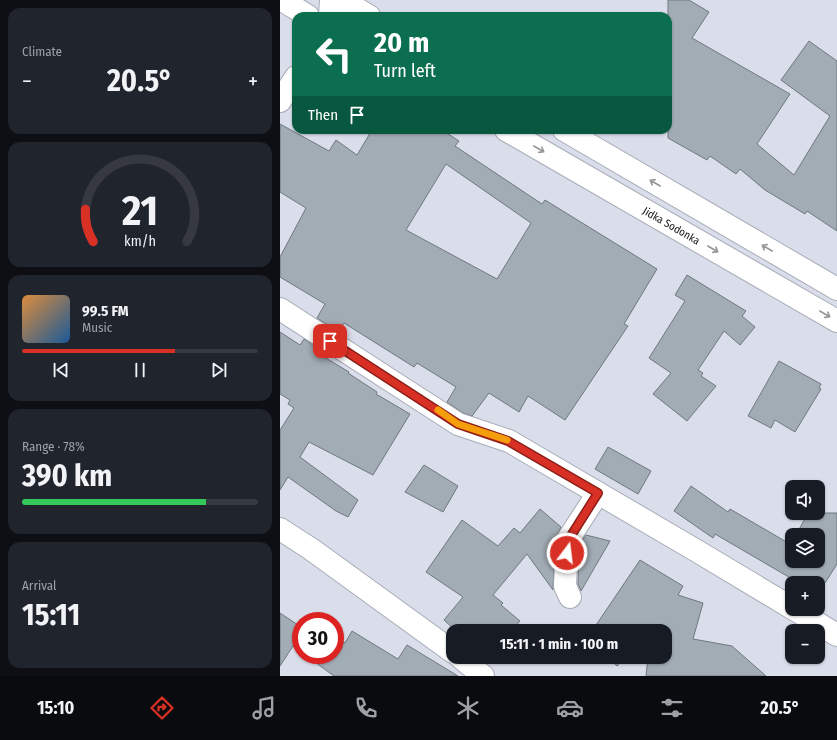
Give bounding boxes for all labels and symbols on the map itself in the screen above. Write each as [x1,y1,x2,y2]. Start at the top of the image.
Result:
one-way arrow [533,146,545,154]
one-way arrow [649,178,661,186]
street label: Jidka Sodonka [640,204,702,247]
one-way arrow [761,244,773,252]
one-way arrow [707,246,719,254]
one-way arrow [819,311,831,319]
pin [313,324,347,358]
position arrow [546,532,588,574]
speed limit sign: 30 [292,612,344,664]

